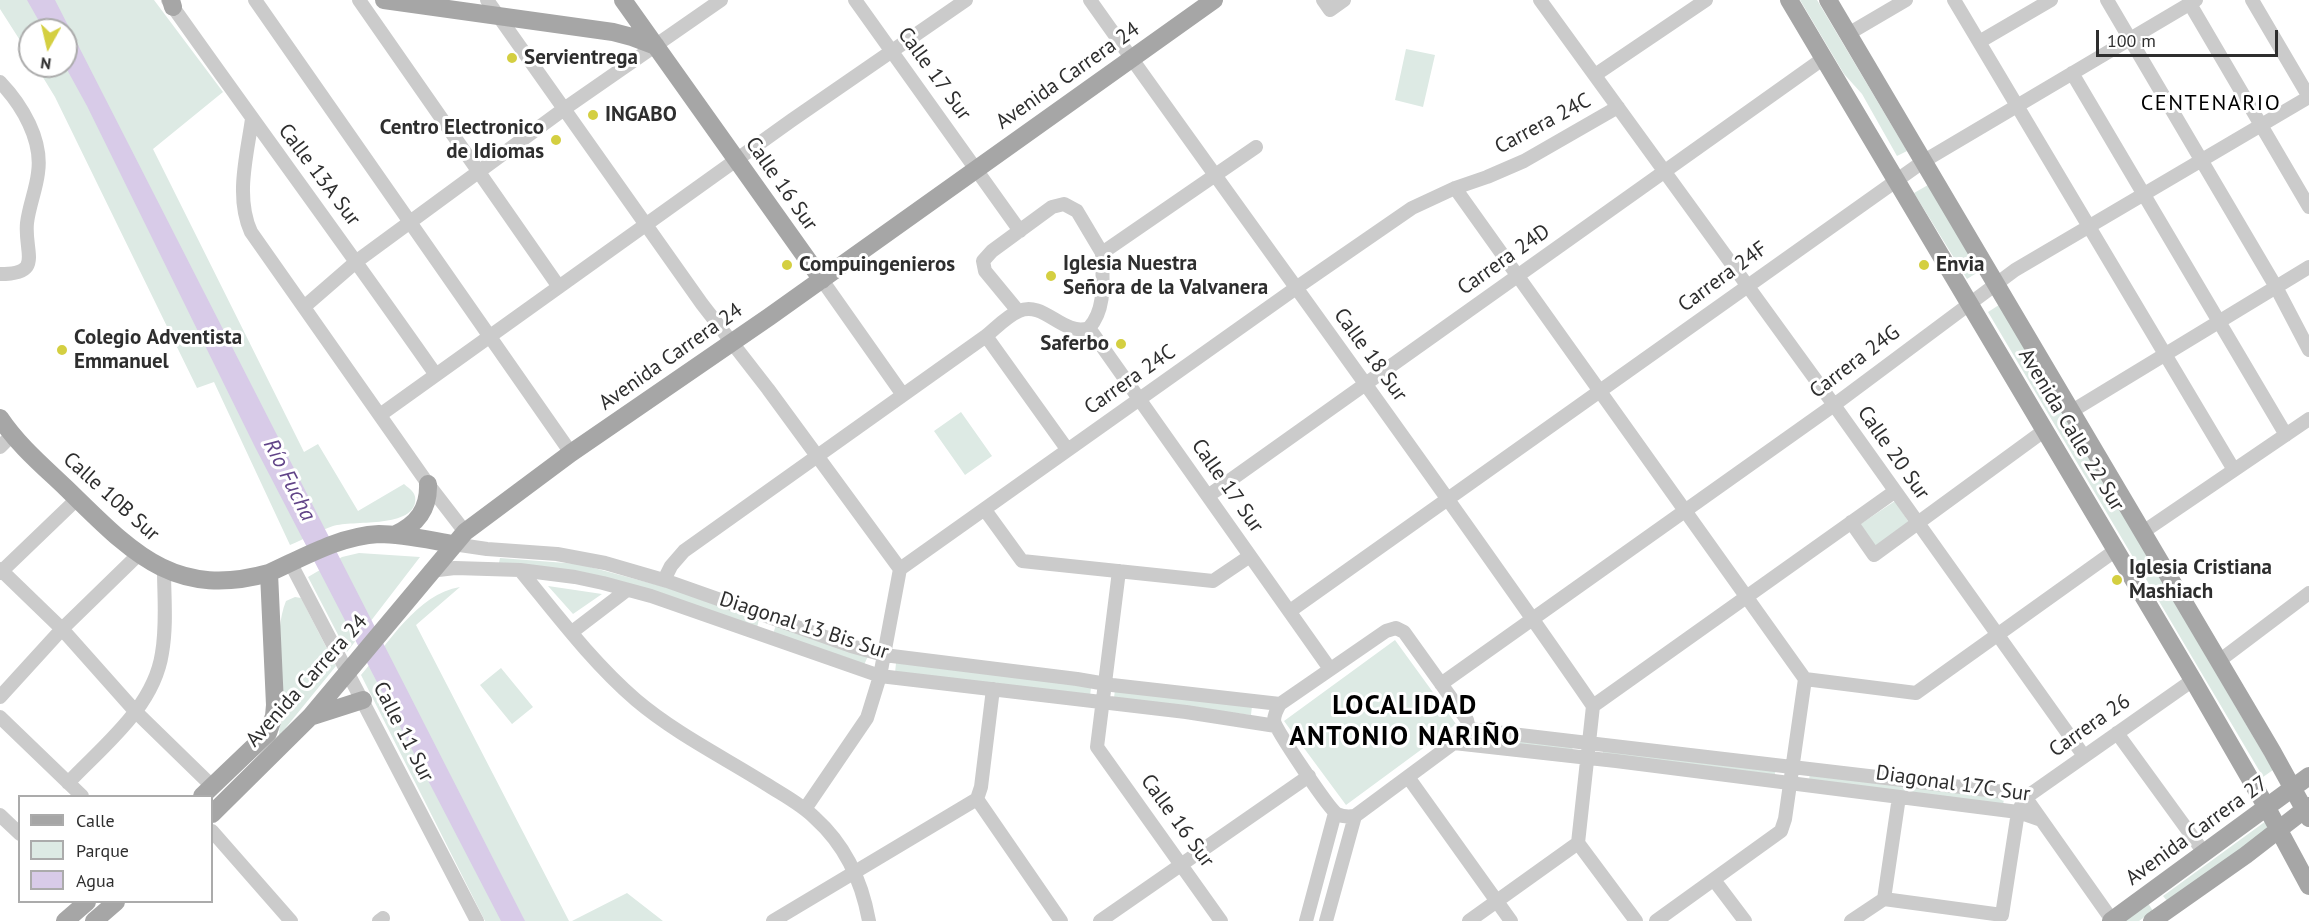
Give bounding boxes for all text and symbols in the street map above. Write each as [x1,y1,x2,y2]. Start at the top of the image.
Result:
street label: Avenida Carrera 24 [991,17,1145,135]
north arrow [18,18,78,78]
scale bar [2099,18,2280,56]
street label: Calle 17 Sur [892,23,976,125]
text: 100 m [2107,29,2156,52]
place label: Servientrega [524,45,638,71]
marker: Servientrega [505,51,519,65]
text: N [39,53,52,74]
street label: Carrera 24C [1491,88,1595,160]
district label: CENTENARIO [2141,91,2281,117]
place label: INGABO [605,102,677,128]
marker: INGABO [586,108,600,122]
place label: Centro Electronico de Idiomas [380,115,544,165]
street label: Calle 13A Sur [273,119,365,231]
street label: Calle 16 Sur [740,132,822,236]
marker: Centro Electronico de Idiomas [549,133,563,147]
street label: Carrera 24D [1453,219,1555,301]
street label: Carrera 24F [1674,236,1772,318]
place label: Iglesia Nuestra Señora de la Valvanera [1063,251,1268,301]
place label: Compuingenieros [799,252,955,278]
place label: Envia [1936,252,1984,278]
marker: Compuingenieros [780,258,794,272]
marker: Envia [1917,258,1931,272]
marker: Iglesia Nuestra Señora de la Valvanera [1044,269,1058,283]
street label: Avenida Carrera 24 [594,298,748,416]
street label: Calle 18 Sur [1328,304,1412,406]
street label: Carrera 24G [1805,320,1905,404]
place label: Colegio Adventista Emmanuel [74,325,242,375]
place label: Saferbo [1040,331,1109,357]
marker: Saferbo [1114,337,1128,351]
street label: Carrera 24C [1080,340,1180,420]
marker: Colegio Adventista Emmanuel [55,343,69,357]
street label: Avenida Calle 22 Sur [2012,344,2130,516]
street label: Calle 20 Sur [1852,401,1934,505]
street label: Calle 17 Sur [1186,434,1268,538]
water label: Río Fucha [257,435,321,525]
street label: Calle 10B Sur [58,447,164,547]
place label: Iglesia Cristiana Mashiach [2129,555,2272,605]
marker: Iglesia Cristiana Mashiach [2110,573,2124,587]
street label: Diagonal 13 Bis Sur [716,587,892,665]
street label: Avenida Carrera 24 [241,610,373,752]
street label: Calle 11 Sur [367,678,439,786]
street label: Carrera 26 [2045,689,2135,763]
district label: LOCALIDAD ANTONIO NARIÑO [1289,690,1521,753]
street label: Diagonal 17C Sur [1874,761,2032,807]
street label: Calle 16 Sur [1135,770,1219,872]
street label: Avenida Carrera 27 [2121,771,2273,891]
legend [18,795,213,903]
text: Calle [76,809,115,832]
text: Parque [76,839,129,862]
text: Agua [76,869,115,892]

